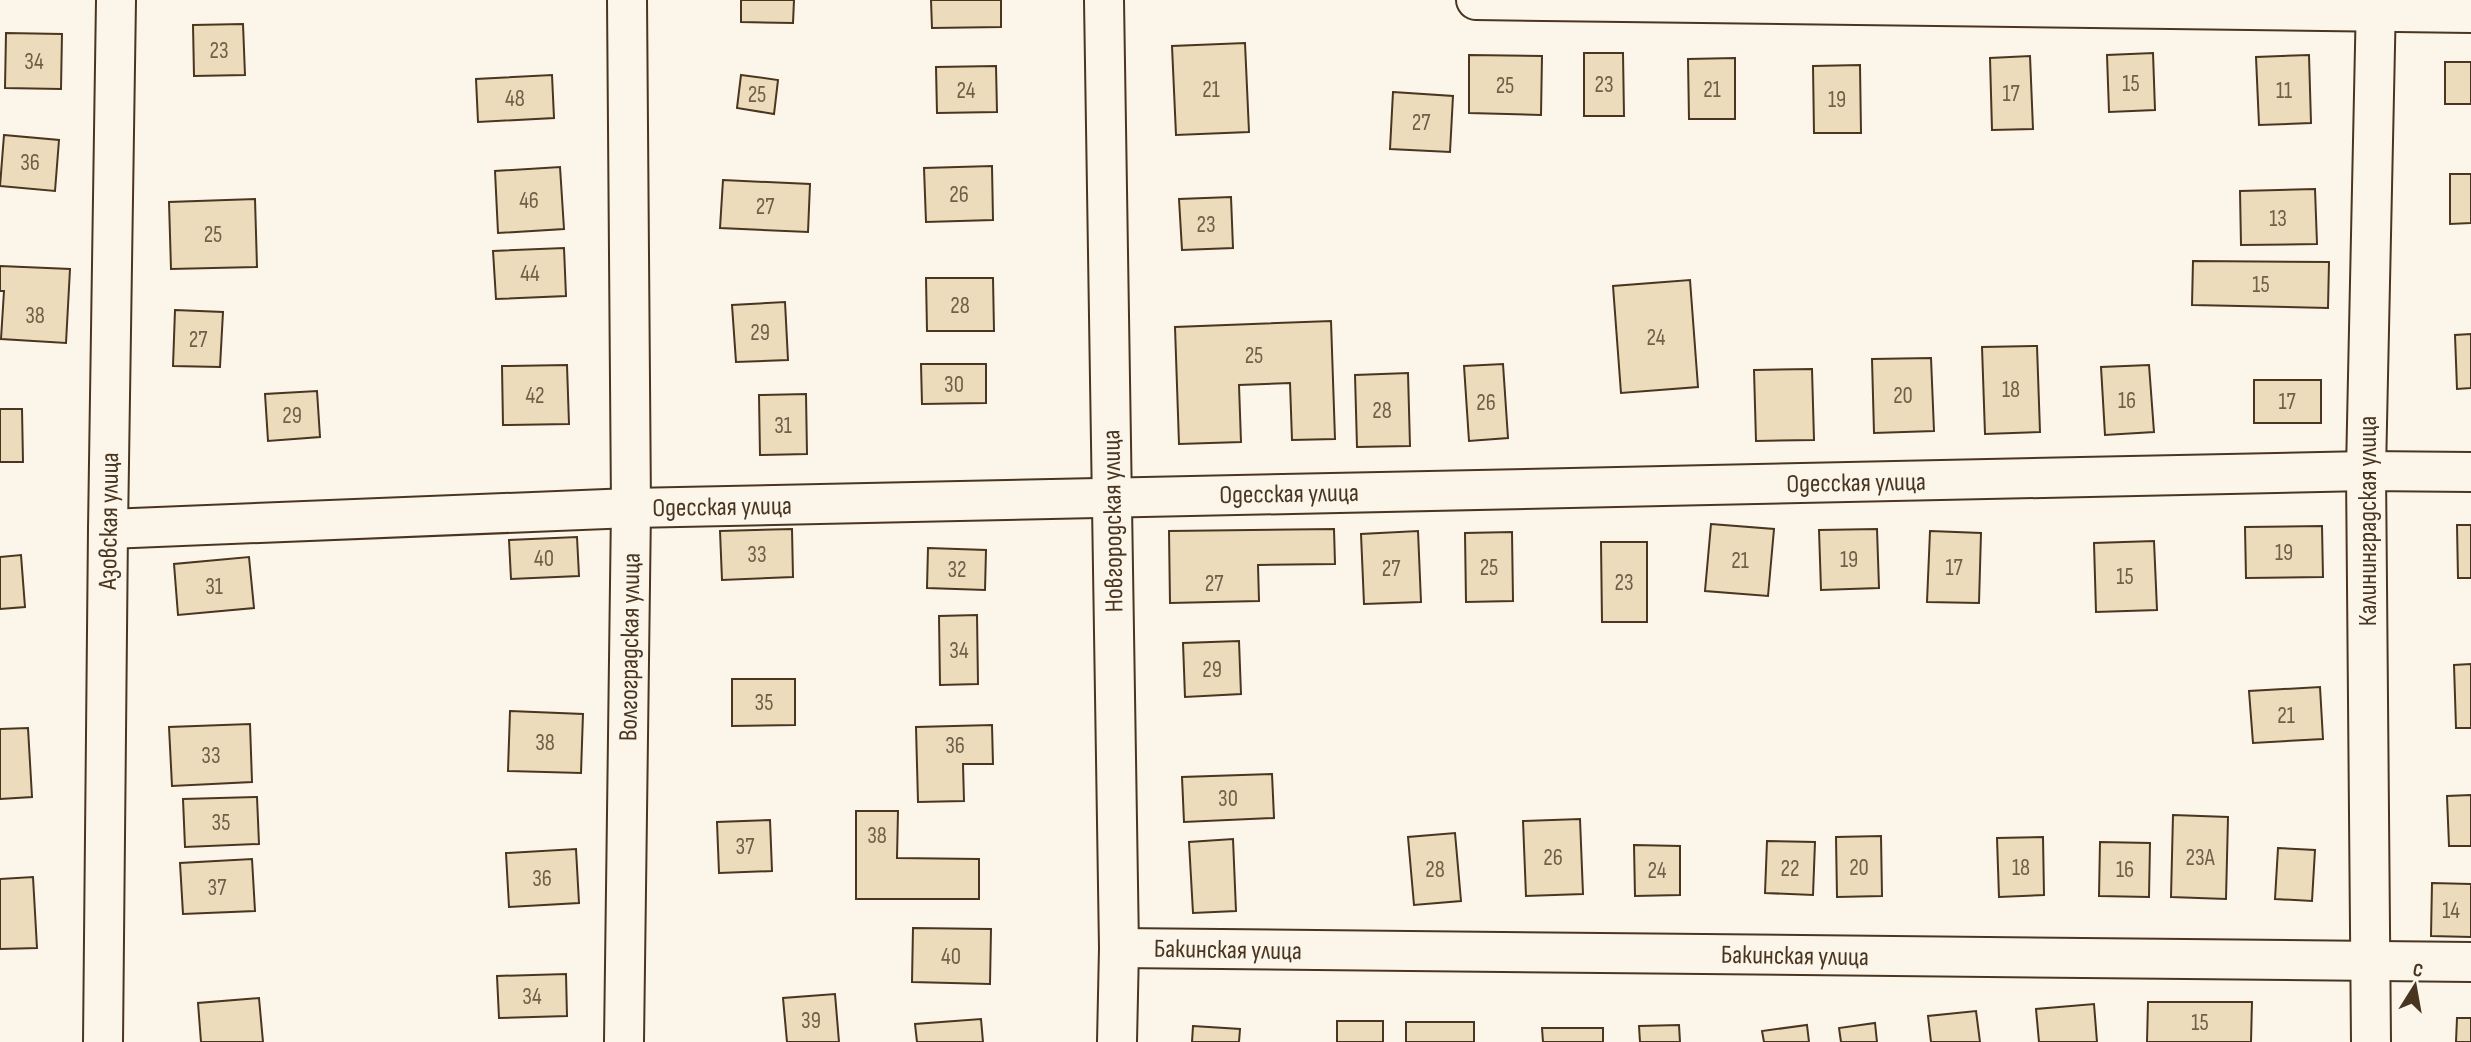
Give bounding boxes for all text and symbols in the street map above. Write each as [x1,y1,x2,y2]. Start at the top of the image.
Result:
house number: 23 [209,37,229,65]
house number: 34 [24,48,44,76]
house number: 15 [2122,70,2140,98]
house number: 23 [1594,71,1614,99]
house number: 25 [1496,72,1514,100]
house number: 21 [1202,76,1220,104]
house number: 21 [1703,76,1721,104]
house number: 24 [957,77,976,105]
house number: 11 [2276,77,2292,105]
house number: 17 [2002,80,2020,108]
house number: 25 [748,81,766,109]
house number: 48 [505,85,525,113]
house number: 19 [1828,86,1846,114]
house number: 27 [1412,109,1430,137]
house number: 36 [20,149,40,177]
house number: 26 [949,181,969,209]
house number: 46 [519,187,539,215]
house number: 27 [756,193,774,221]
house number: 13 [2269,205,2287,233]
house number: 23 [1196,211,1216,239]
house number: 25 [204,221,222,249]
house number: 44 [520,260,540,288]
house number: 15 [2252,271,2270,299]
house number: 28 [950,292,970,320]
house number: 38 [25,302,45,330]
house number: 29 [750,319,770,347]
house number: 24 [1647,324,1666,352]
house number: 27 [189,326,207,354]
house number: 25 [1245,342,1263,370]
house number: 30 [944,371,964,399]
house number: 18 [2002,376,2020,404]
house number: 42 [525,382,545,410]
house number: 20 [1893,382,1913,410]
house number: 16 [2118,387,2136,415]
house number: 17 [2278,388,2296,416]
house number: 26 [1476,389,1496,417]
house number: 28 [1372,397,1392,425]
house number: 29 [282,402,302,430]
house number: 31 [774,412,792,440]
street label: Калининградская улица [2353,416,2384,626]
street label: Новгородская улица [1096,429,1131,613]
street label: Азовская улица [93,452,126,591]
street label: Одесская улица [1786,467,1926,500]
street label: Одесская улица [1219,478,1359,511]
street label: Одесская улица [652,491,792,524]
house number: 19 [2275,539,2293,567]
house number: 33 [747,541,767,569]
house number: 40 [534,545,554,573]
house number: 19 [1840,546,1858,574]
house number: 21 [1731,547,1749,575]
street label: Волгоградская улица [613,553,648,741]
house number: 25 [1480,554,1498,582]
house number: 17 [1945,554,1963,582]
house number: 27 [1382,555,1400,583]
house number: 32 [947,556,967,584]
house number: 15 [2116,563,2134,591]
house number: 23 [1614,569,1634,597]
house number: 27 [1205,570,1223,598]
house number: 31 [205,573,223,601]
house number: 34 [949,637,969,665]
house number: 29 [1202,656,1222,684]
house number: 35 [755,689,773,717]
house number: 21 [2277,702,2295,730]
house number: 38 [535,729,555,757]
house number: 36 [945,732,965,760]
house number: 33 [201,742,221,770]
house number: 30 [1218,785,1238,813]
house number: 35 [212,809,230,837]
house number: 38 [867,822,887,850]
house number: 37 [736,833,754,861]
house number: 26 [1543,844,1563,872]
house number: 23А [2185,844,2215,872]
house number: 20 [1849,854,1869,882]
house number: 18 [2012,854,2030,882]
house number: 22 [1781,855,1799,883]
house number: 28 [1425,856,1445,884]
house number: 16 [2116,856,2134,884]
house number: 24 [1648,857,1667,885]
house number: 36 [532,865,552,893]
house number: 37 [208,874,226,902]
house number: 14 [2442,897,2460,925]
street label: Бакинская улица [1154,934,1302,967]
street label: Бакинская улица [1721,940,1869,973]
house number: 40 [941,943,961,971]
north arrow [2380,951,2450,1021]
text: С [2411,959,2425,983]
house number: 34 [522,983,542,1011]
house number: 39 [801,1007,821,1035]
house number: 15 [2191,1009,2209,1037]

